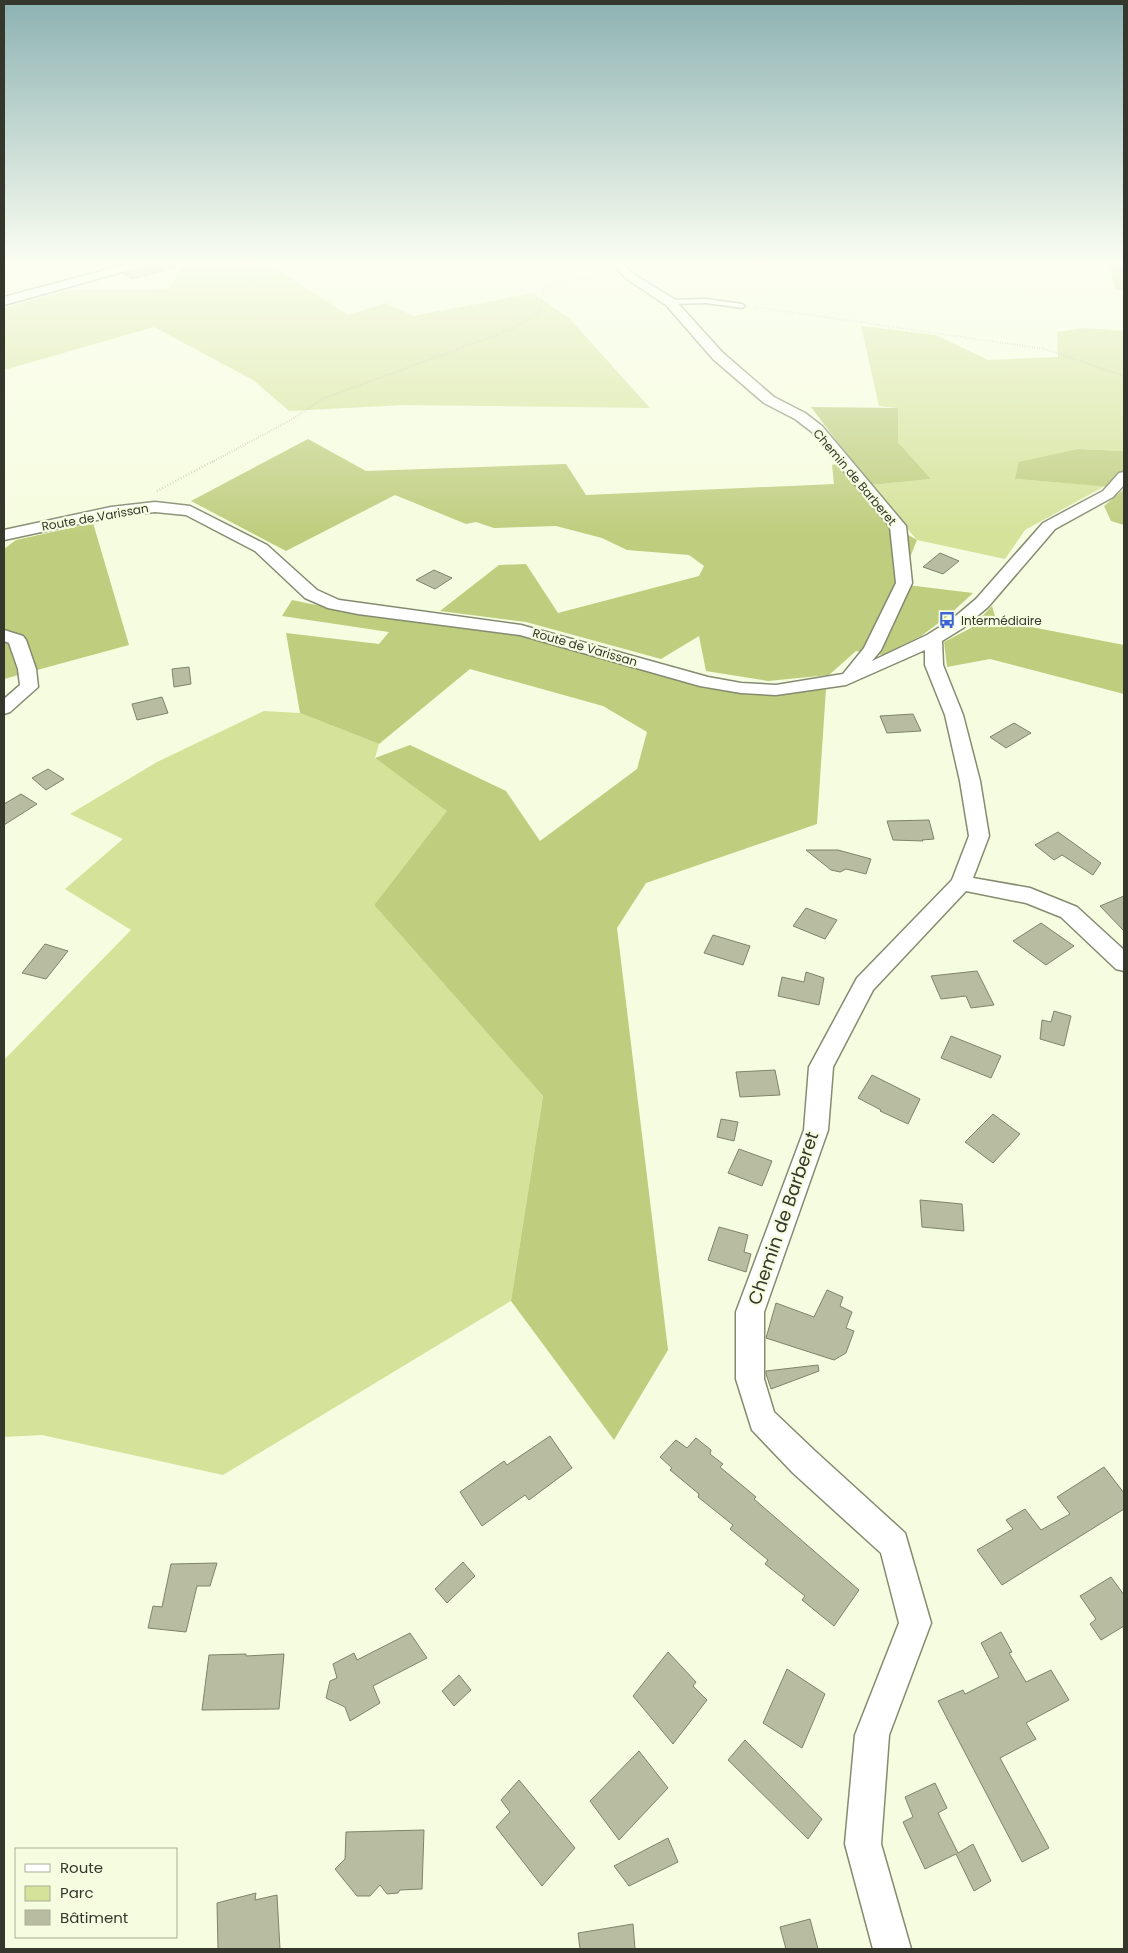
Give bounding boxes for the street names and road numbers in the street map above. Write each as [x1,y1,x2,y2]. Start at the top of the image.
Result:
street label: Chemin de Barberet [810,425,900,529]
street label: Route de Varissan [40,499,150,535]
street label: Route de Varissan [531,624,639,670]
street label: Chemin de Barberet [742,1128,824,1308]

